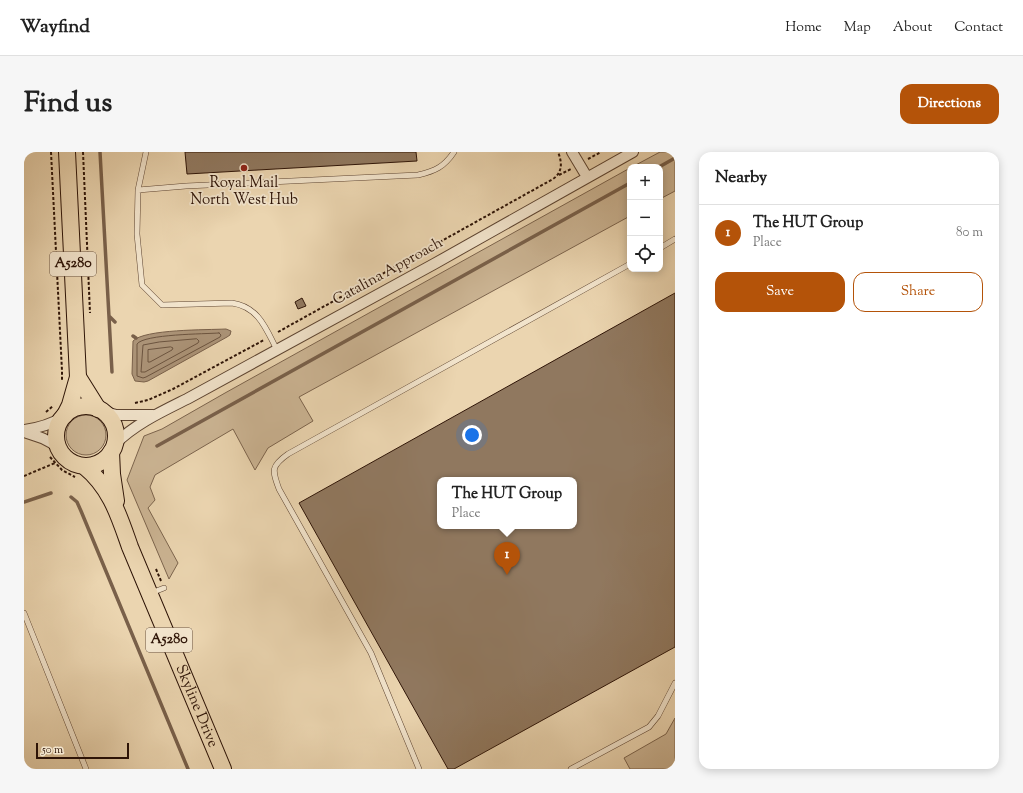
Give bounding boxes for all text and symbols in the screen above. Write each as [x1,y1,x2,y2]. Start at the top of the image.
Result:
text: Wayfind [20,14,90,41]
text: Home [785,18,822,38]
text: Map [844,18,871,38]
text: About [893,18,932,38]
text: Contact [954,18,1003,38]
text: Find us [24,84,112,124]
button: Directions [900,84,999,124]
marker: Royal Mail North West Hub [239,163,249,173]
map controls [627,164,663,272]
button: + [627,164,663,200]
text: Nearby [715,166,767,190]
place label: Royal Mail North West Hub [190,173,298,211]
button: − [627,200,663,236]
text: The HUT Group [753,213,863,234]
text: 1 [726,224,730,242]
text: 80 m [956,224,983,242]
street label: Catalina Approach [329,233,447,311]
text: Place [753,234,782,252]
button: locate [627,236,663,272]
road number: A5280 [50,252,96,276]
button: Save [715,272,845,312]
button: Share [853,272,983,312]
your location [462,425,482,445]
popup [437,477,577,529]
text: The HUT Group [452,484,562,505]
text: Place [452,505,481,523]
pin: 1 [494,542,520,575]
road number: A5280 [146,628,192,652]
street label: Skyline Drive [170,661,223,751]
scale bar [36,741,129,760]
text: 50 m [42,742,63,758]

